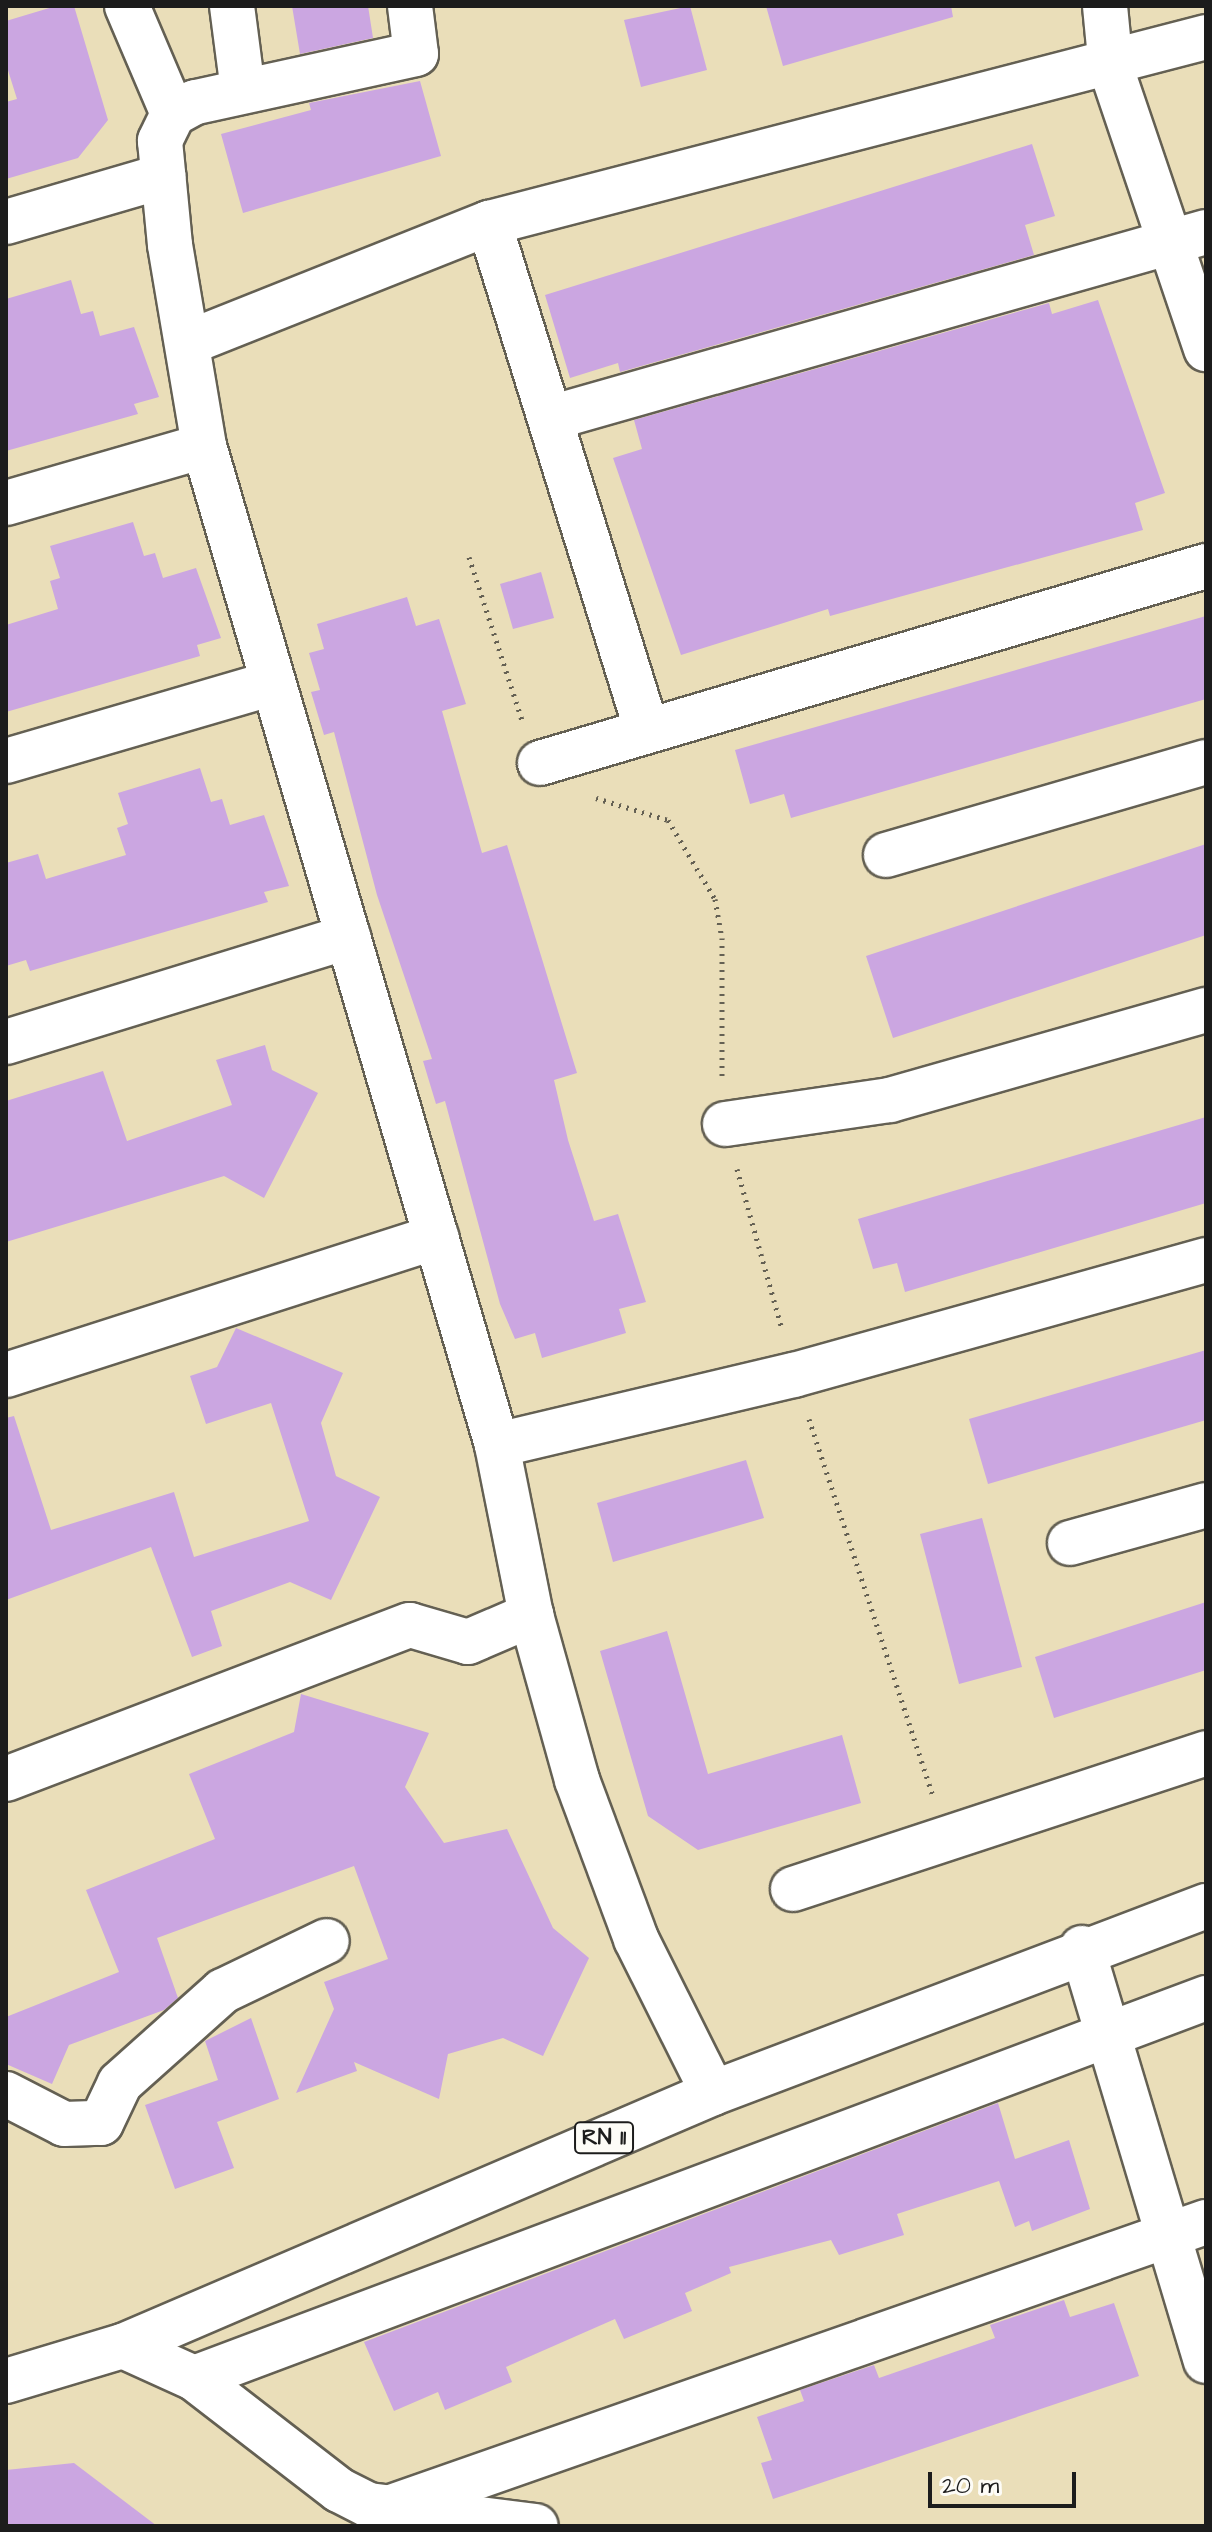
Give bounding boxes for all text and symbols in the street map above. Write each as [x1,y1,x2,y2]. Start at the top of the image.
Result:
road number: RN 11 [574,2120,634,2156]
scale bar [932,2456,1080,2506]
text: 20 m [942,2469,999,2503]

